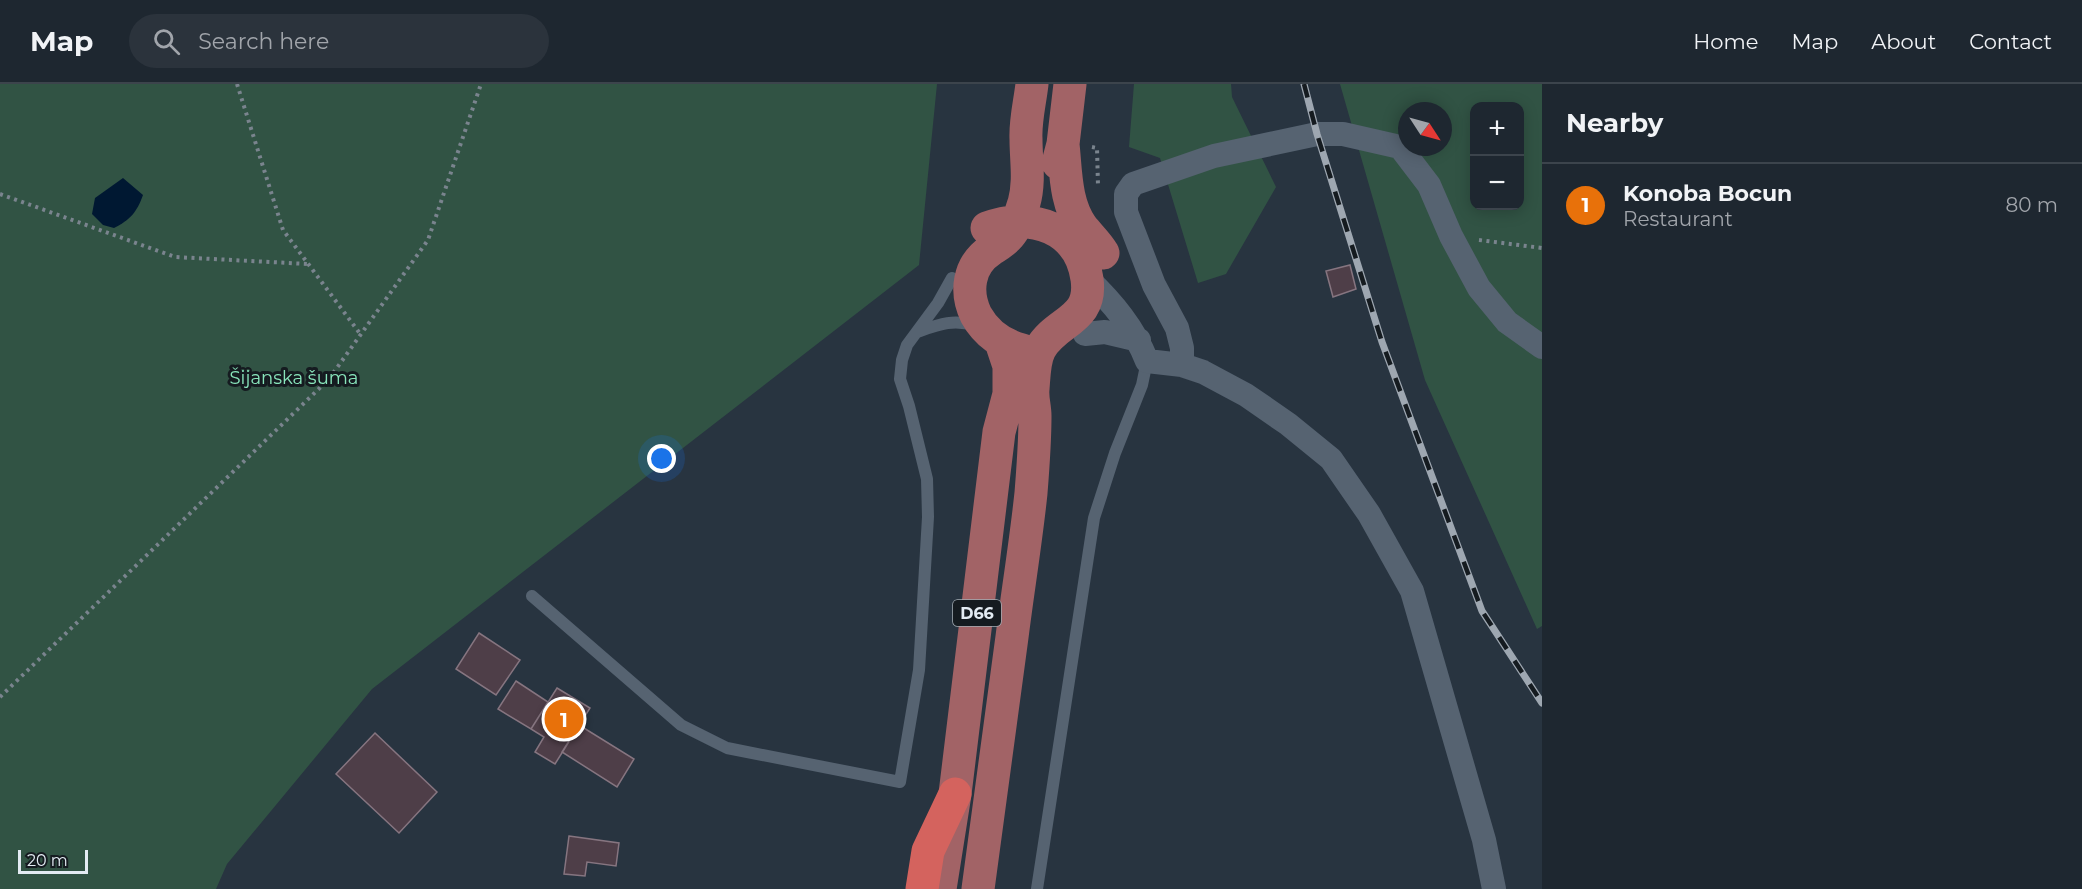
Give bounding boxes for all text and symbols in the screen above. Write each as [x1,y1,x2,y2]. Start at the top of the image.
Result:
search box [129,14,549,68]
text: Map [30,24,93,58]
icon: search [150,25,183,58]
text: Search here [198,28,329,55]
text: Home [1693,29,1758,54]
text: Map [1791,29,1838,54]
text: About [1871,29,1936,54]
text: Contact [1969,29,2052,54]
north arrow [1398,102,1452,156]
map controls [1470,102,1524,210]
button: + [1470,102,1524,156]
text: Nearby [1566,107,1663,139]
button: − [1470,156,1524,210]
text: Konoba Bocun [1623,180,1792,207]
text: 1 [1582,193,1589,217]
text: 80 m [2006,193,2058,217]
text: Restaurant [1623,207,1733,231]
park label: Šijanska šuma [230,367,358,389]
your location [647,444,676,473]
road number: D66 [953,600,1001,626]
pin: 1 [544,696,584,742]
scale bar [18,847,88,874]
text: 20 m [27,851,68,870]

